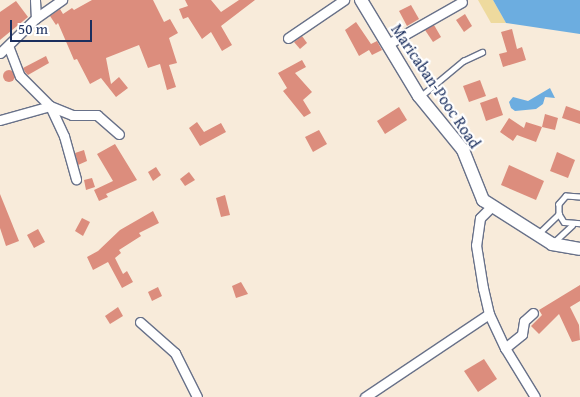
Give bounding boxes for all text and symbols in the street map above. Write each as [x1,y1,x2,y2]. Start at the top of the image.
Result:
scale bar [12,10,95,42]
text: 50 m [18,18,48,39]
street label: Maricaban-Pooc Road [387,20,485,152]

